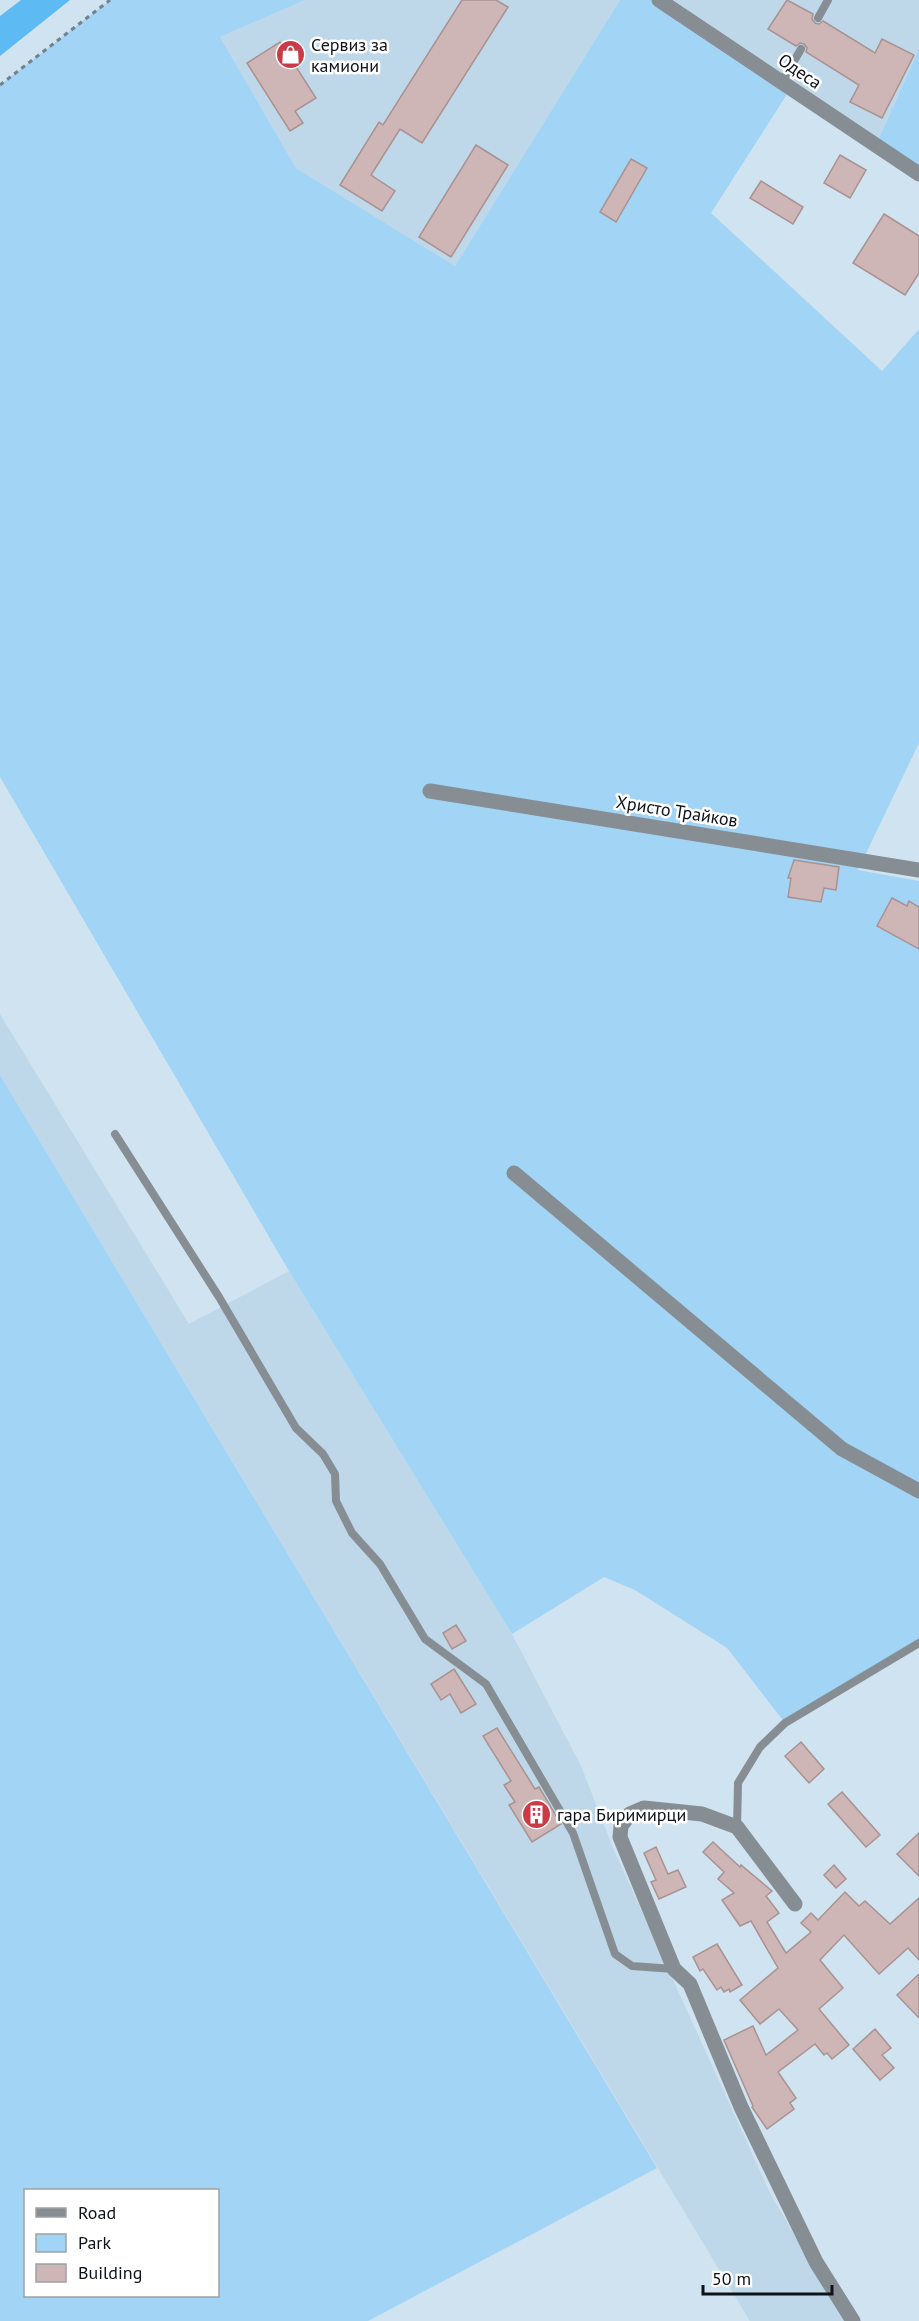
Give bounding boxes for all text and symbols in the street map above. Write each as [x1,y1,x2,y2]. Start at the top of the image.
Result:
place label: Сервиз за камиони [311,33,388,77]
shop icon: Сервиз за камиони [274,38,306,70]
street label: Одеса [774,48,826,94]
street label: Христо Трайков [615,790,739,832]
building icon: гара Биримирци [520,1798,552,1830]
place label: гара Биримирци [557,1803,686,1826]
legend [24,2189,219,2297]
text: Road [78,2201,116,2224]
text: Park [78,2231,111,2254]
scale bar [703,2258,832,2296]
text: Building [78,2261,142,2284]
text: 50 m [712,2267,751,2290]

